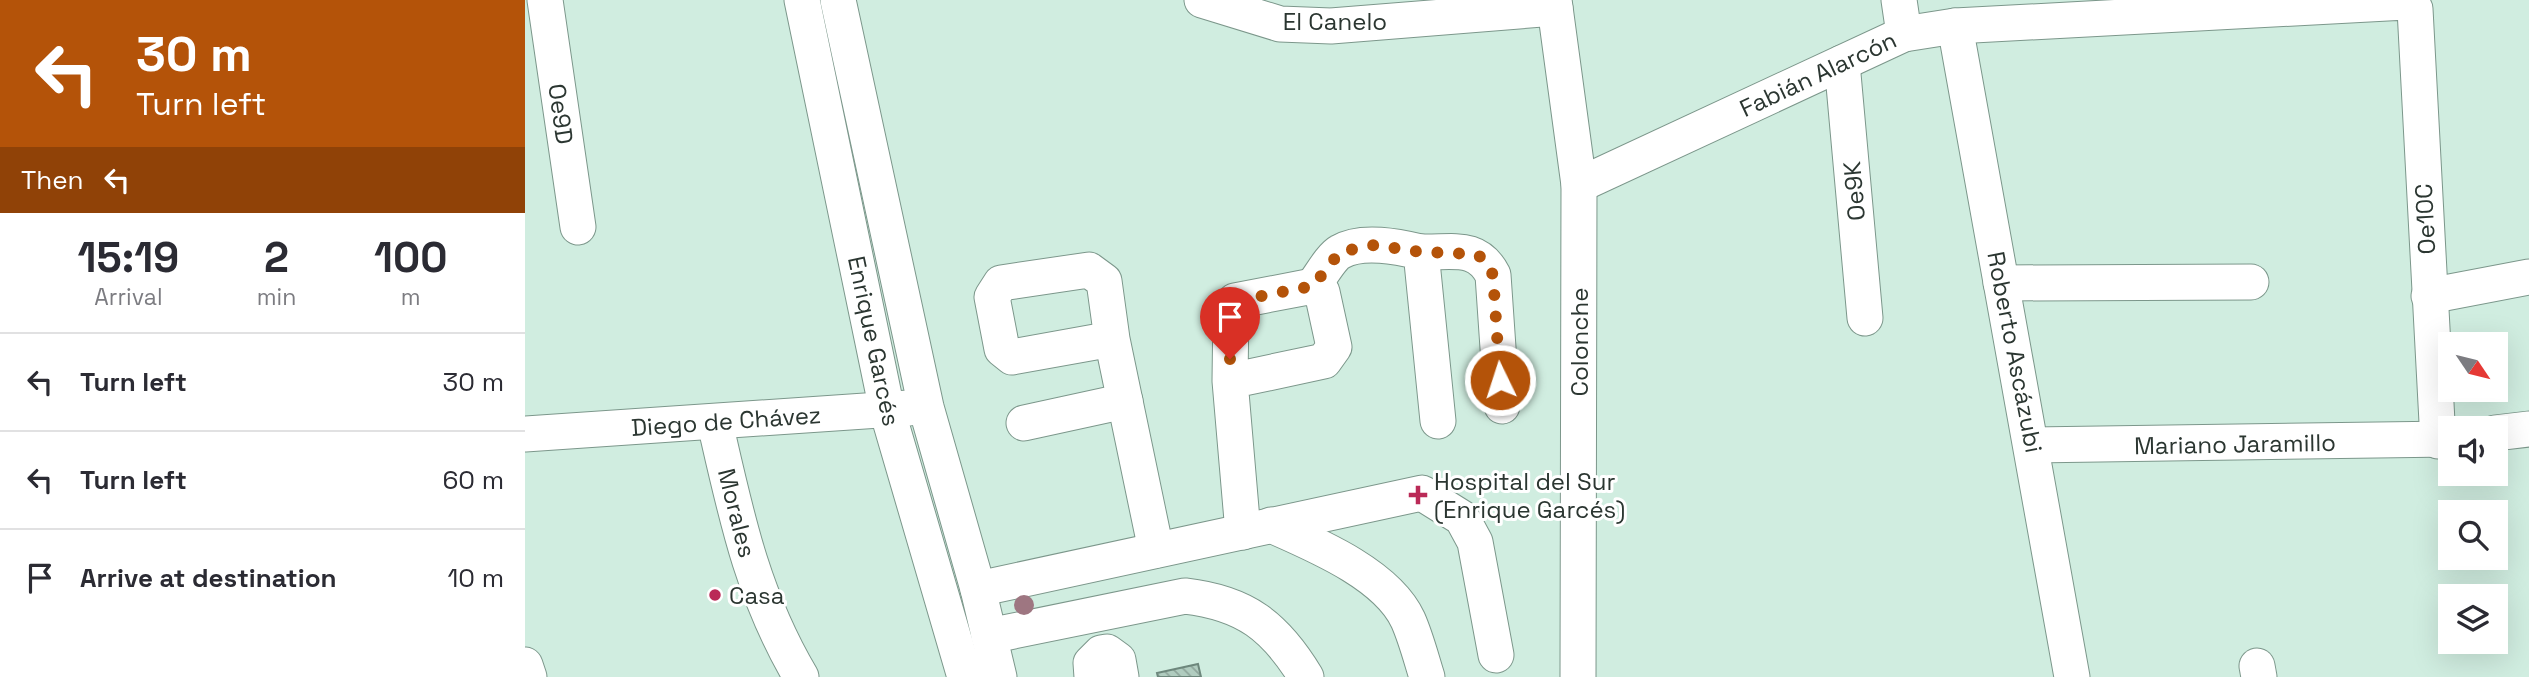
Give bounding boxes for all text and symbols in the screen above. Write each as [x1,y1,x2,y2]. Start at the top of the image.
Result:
street label: El Canelo [1283,6,1387,37]
text: 30 m [136,23,252,85]
street label: Fabián Alarcón [1735,24,1901,124]
icon: left [21,28,112,119]
street label: Oe9D [541,82,581,146]
text: Turn left [136,84,266,124]
street label: Oe9K [1836,160,1872,222]
icon: left [98,161,136,199]
text: Then [21,163,84,197]
street label: Oe10C [2408,183,2442,255]
text: 15:19 [78,231,179,284]
text: 2 [264,231,289,284]
text: 100 [374,231,447,284]
street label: Roberto Ascázubi [1980,249,2050,455]
street label: Enrique Garcés [841,253,907,429]
text: Arrival [94,282,163,312]
text: min [257,282,296,312]
text: m [401,282,421,312]
pin [1200,287,1260,359]
street label: Colonche [1564,288,1595,396]
icon: arrive [1211,298,1249,336]
north arrow [2438,332,2508,402]
map controls [2438,332,2508,654]
position arrow [1463,343,1537,417]
icon: left [21,363,59,401]
text: Turn left [80,365,187,399]
text: 30 m [443,365,504,399]
street label: Diego de Chávez [630,399,822,443]
button: sound [2438,416,2508,486]
street label: Mariano Jaramillo [2134,427,2336,461]
icon: left [21,461,59,499]
text: Turn left [80,463,187,497]
text: 60 m [442,463,504,497]
street label: Morales [711,465,763,561]
place label: Hospital del Sur (Enrique Garcés) [1434,466,1625,525]
marker: Hospital del Sur (Enrique Garcés) [1408,485,1428,505]
button: search [2438,500,2508,570]
icon: arrive [21,559,59,597]
text: Arrive at destination [80,561,337,595]
text: 10 m [447,561,504,595]
place label: Casa [729,580,785,611]
button: layers [2438,584,2508,654]
marker: Casa [707,587,723,603]

